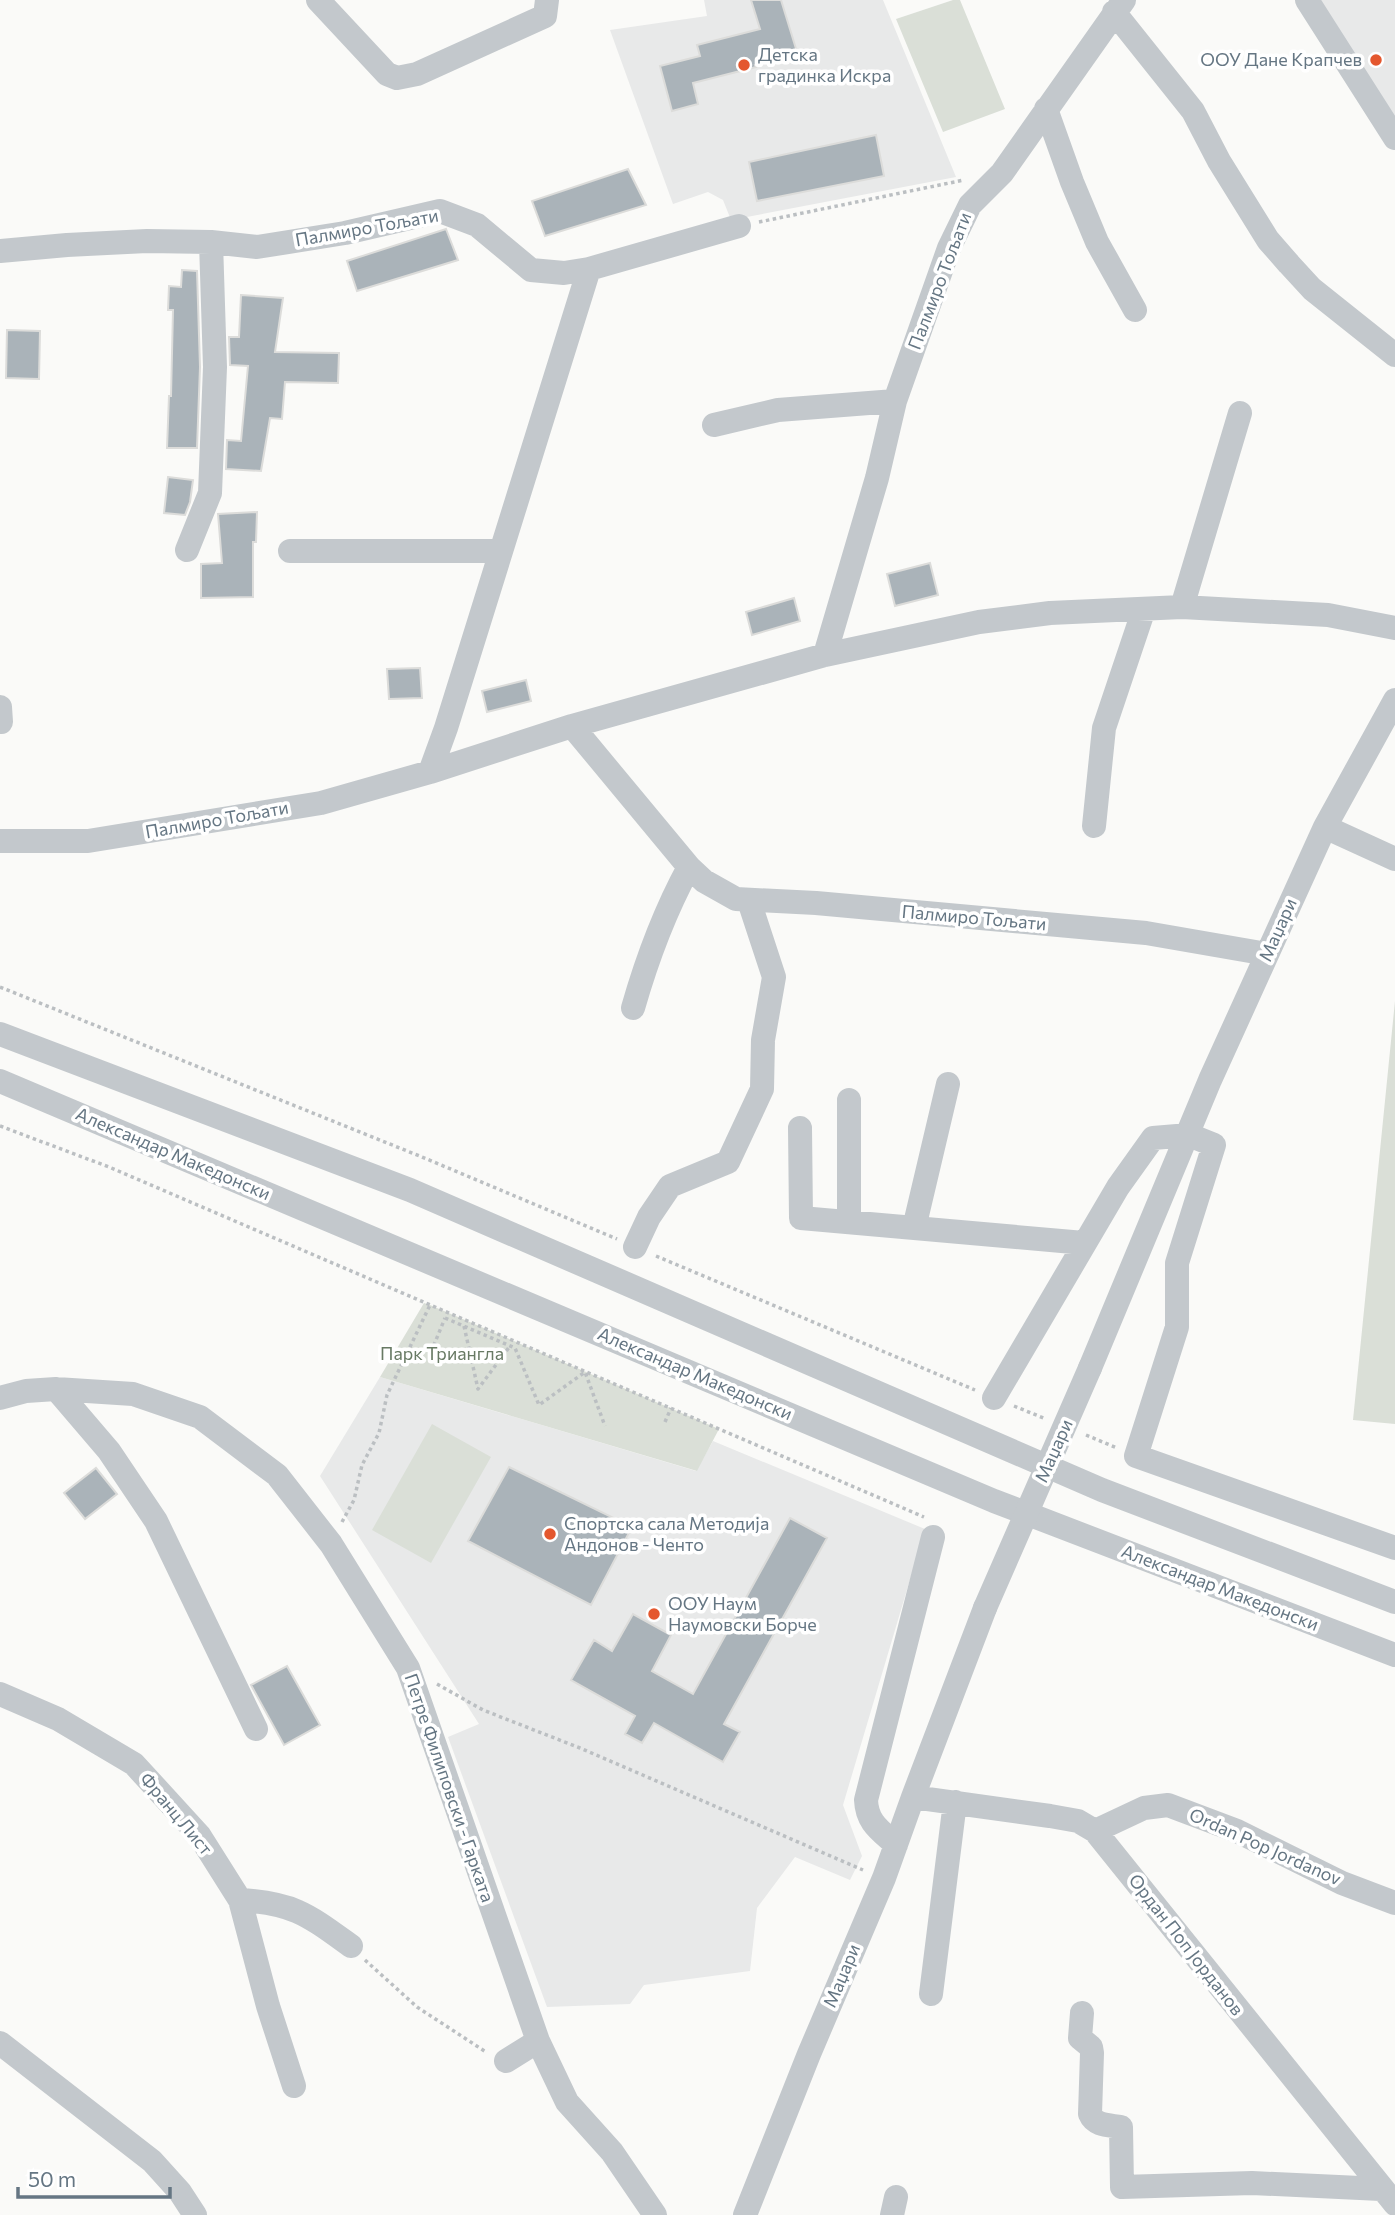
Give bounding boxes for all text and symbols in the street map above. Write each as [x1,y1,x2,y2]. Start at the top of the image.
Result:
place label: Детска градинка Искра [758,43,891,86]
place label: ООУ Дане Крапчев [1200,48,1362,70]
marker: ООУ Дане Крапчев [1368,52,1384,68]
marker: Детска градинка Искра [736,57,752,73]
street label: Палмиро Тољати [293,204,440,250]
street label: Палмиро Тољати [903,209,975,352]
street label: Палмиро Тољати [143,796,290,842]
street label: Маџари [1253,895,1301,965]
street label: Палмиро Тољати [901,900,1047,934]
street label: Александар Македонски [73,1102,274,1204]
street label: Александар Македонски [595,1322,796,1424]
park label: Парк Триангла [380,1342,504,1364]
street label: Маџари [1029,1416,1077,1486]
place label: Спортска сала Методија Андонов - Ченто [564,1512,769,1555]
marker: Спортска сала Методија Андонов - Ченто [542,1526,558,1542]
street label: Александар Македонски [1119,1539,1322,1635]
place label: ООУ Наум Наумовски Борче [668,1592,817,1635]
marker: ООУ Наум Наумовски Борче [646,1606,662,1622]
street label: Петре Филиповски - Гарката [400,1670,499,1905]
street label: Франц Лист [136,1768,218,1859]
street label: Ordan Pop Jordanov [1186,1803,1345,1889]
street label: Ордан Поп Јорданов [1125,1869,1249,2020]
street label: Маџари [818,1941,864,2011]
scale bar [18,2156,170,2200]
text: 50 m [28,2166,76,2191]

